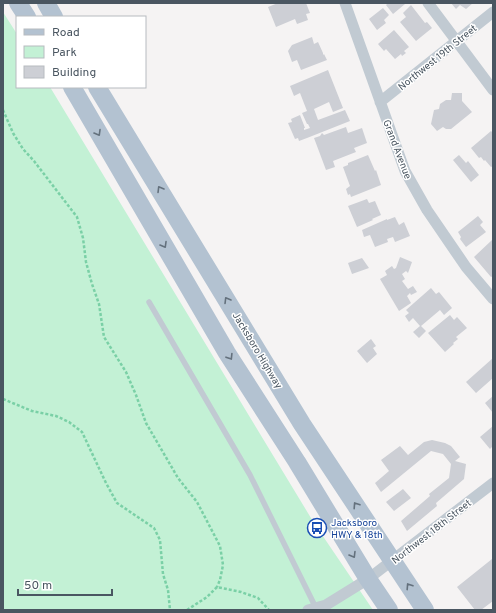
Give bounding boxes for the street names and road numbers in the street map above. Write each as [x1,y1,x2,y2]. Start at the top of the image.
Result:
street label: Northwest 19th Street [396,22,480,94]
street label: Grand Avenue [379,118,414,181]
street label: Jacksboro Highway [229,310,285,391]
street label: Northwest 18th Street [389,497,475,567]

